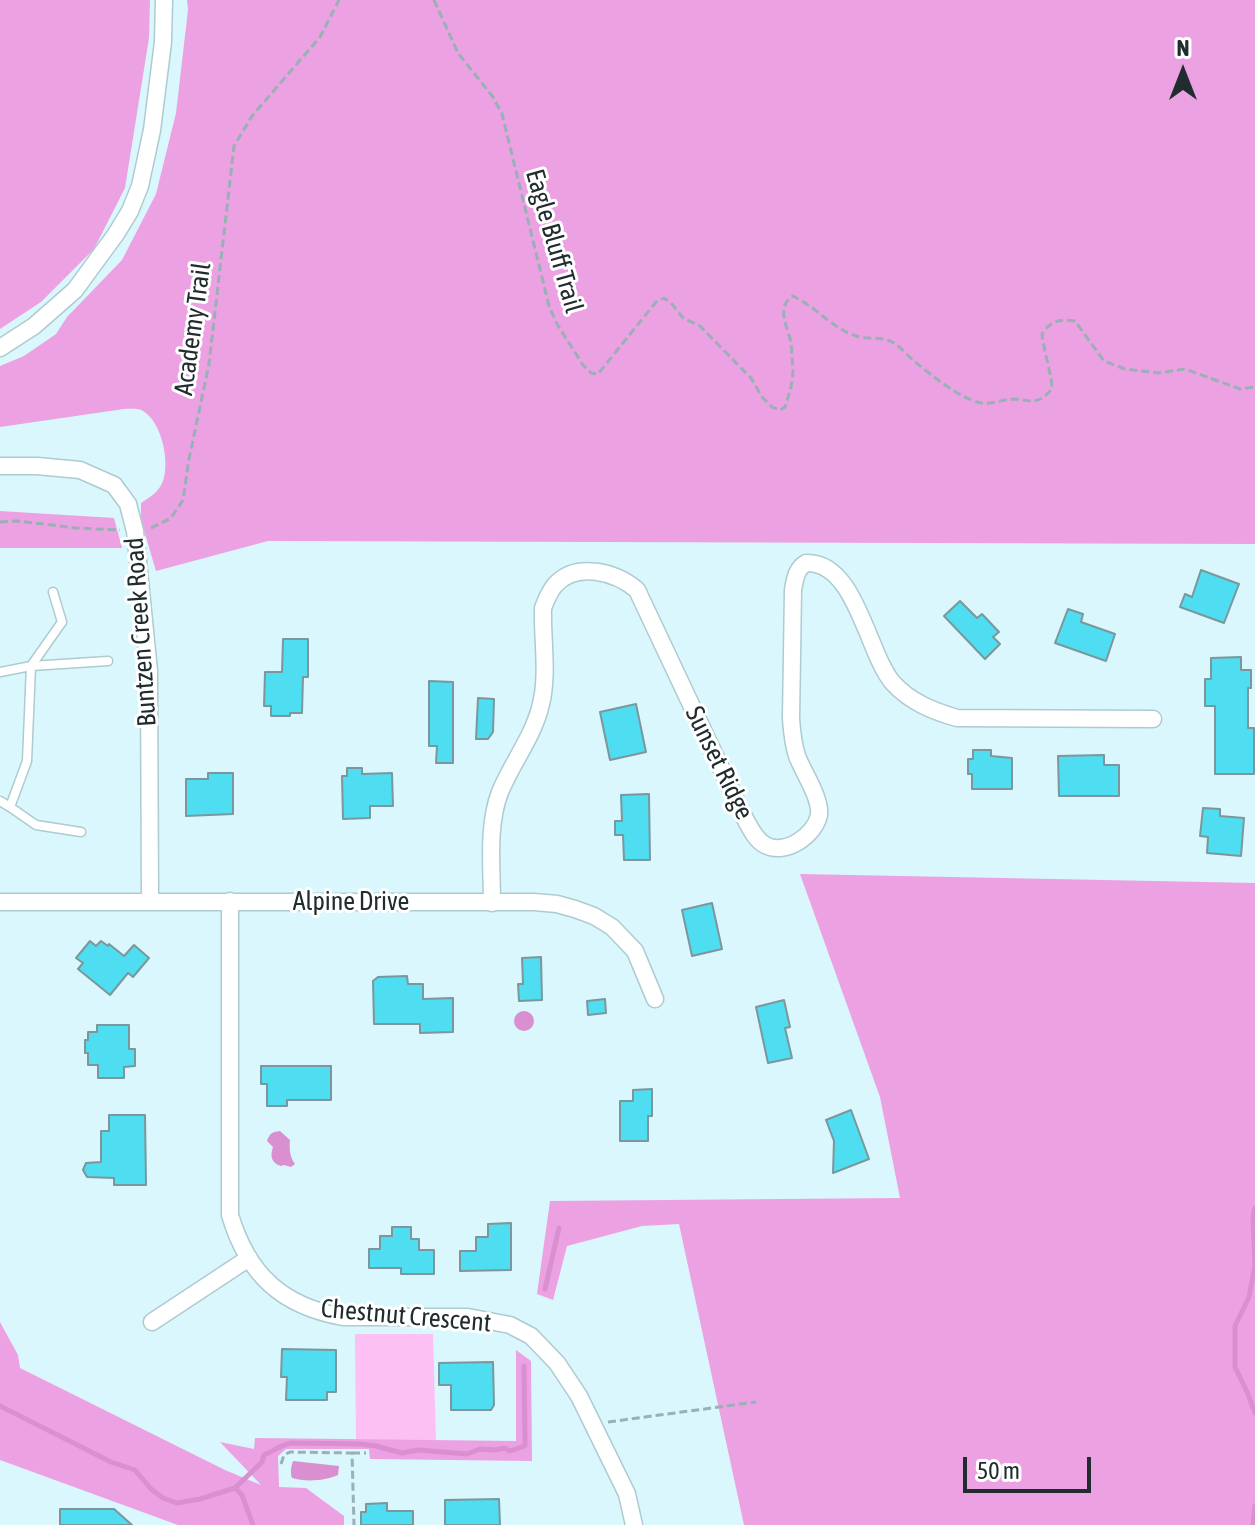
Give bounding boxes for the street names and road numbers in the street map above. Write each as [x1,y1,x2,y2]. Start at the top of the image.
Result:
street label: Eagle Bluff Trail [519,166,589,316]
street label: Academy Trail [168,261,218,397]
street label: Buntzen Creek Road [119,536,163,728]
street label: Sunset Ridge [678,701,760,825]
street label: Alpine Drive [293,886,409,918]
street label: Chestnut Crescent [320,1293,492,1339]

